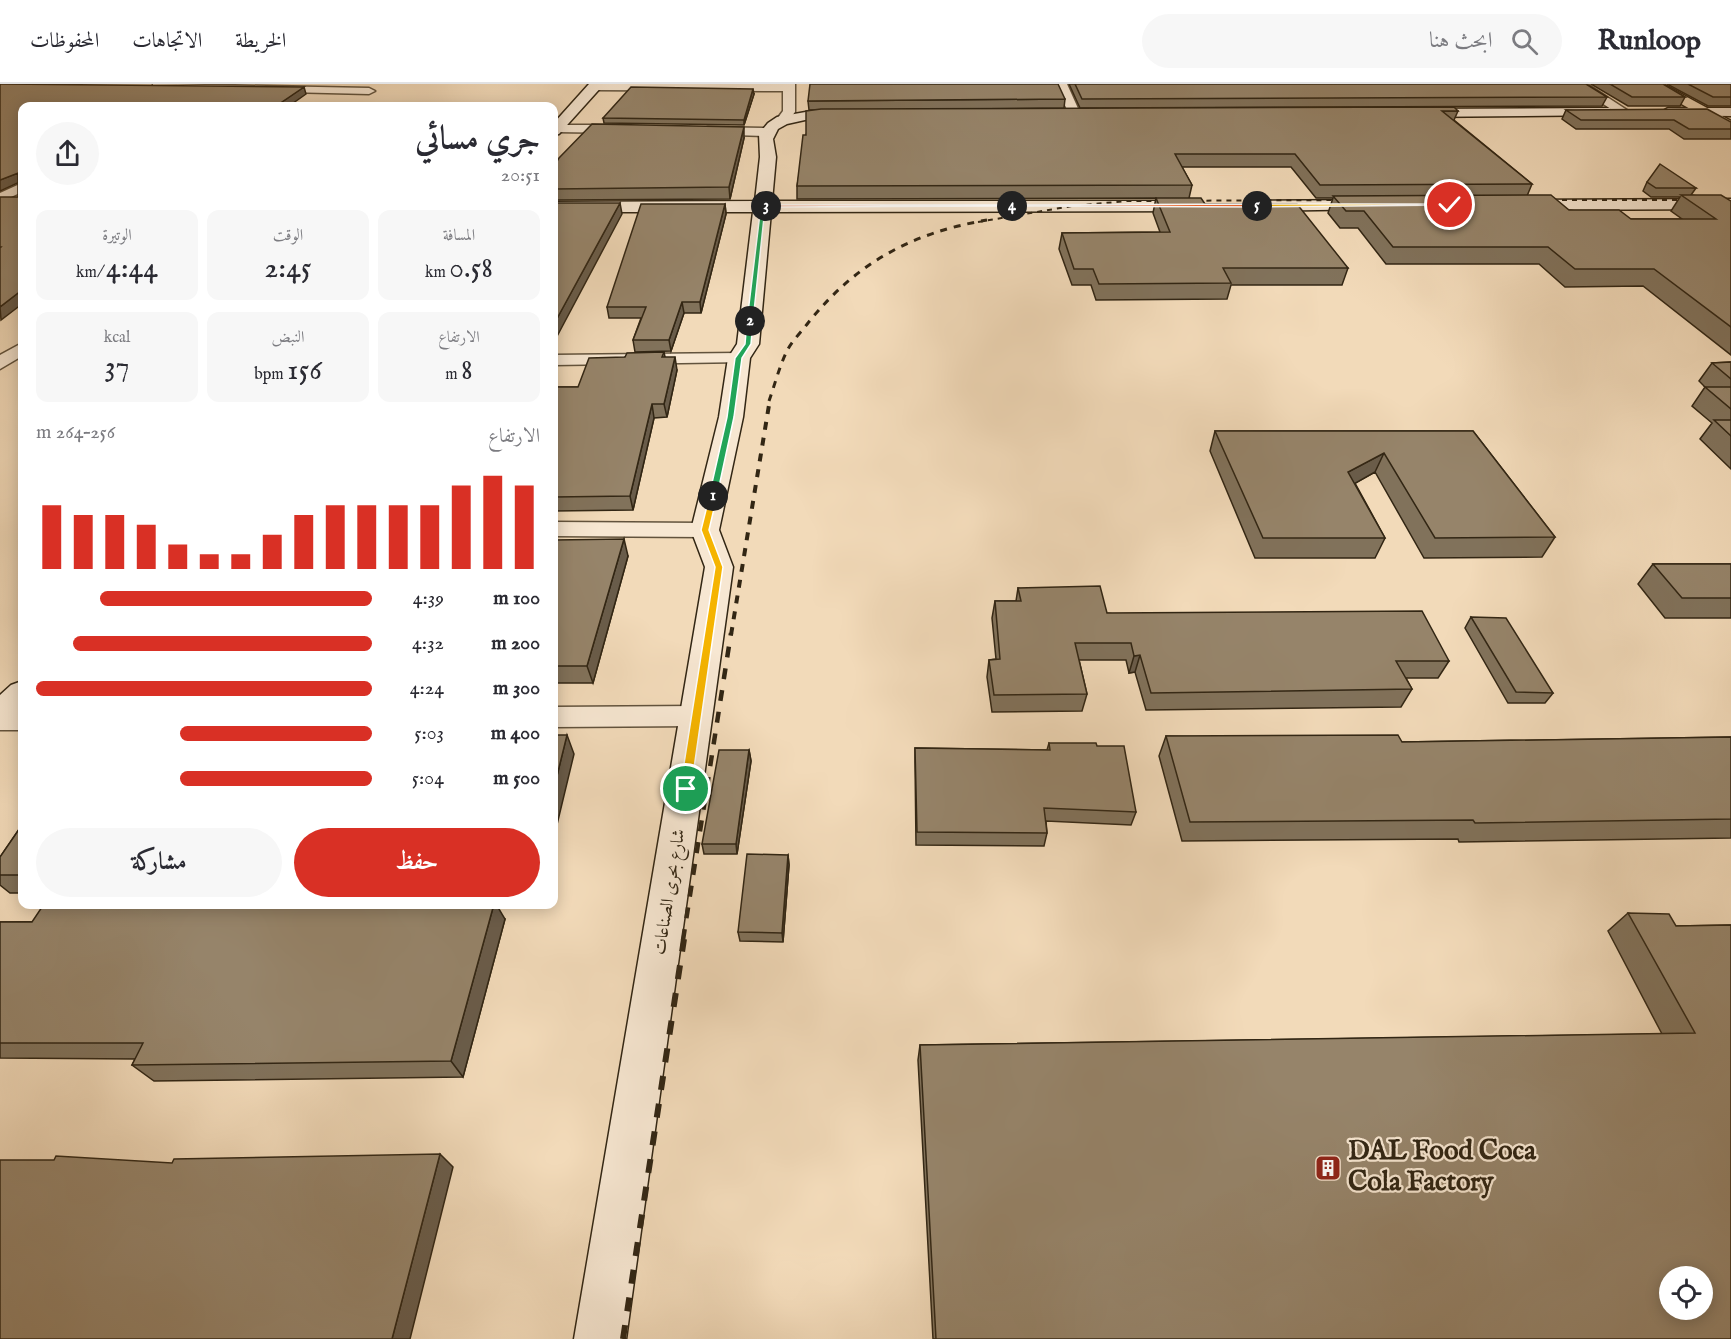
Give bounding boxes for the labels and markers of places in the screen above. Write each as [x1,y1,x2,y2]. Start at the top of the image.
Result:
pin [1424,179,1475,230]
pin: 3 [751,191,781,221]
pin: 4 [997,191,1027,221]
pin: 5 [1242,191,1272,221]
pin: 2 [735,306,765,336]
pin: 1 [698,481,728,511]
pin [660,763,711,814]
place label: DAL Food Coca Cola Factory [1348,1135,1537,1200]
building icon: DAL Food Coca Cola Factory [1313,1153,1343,1183]

